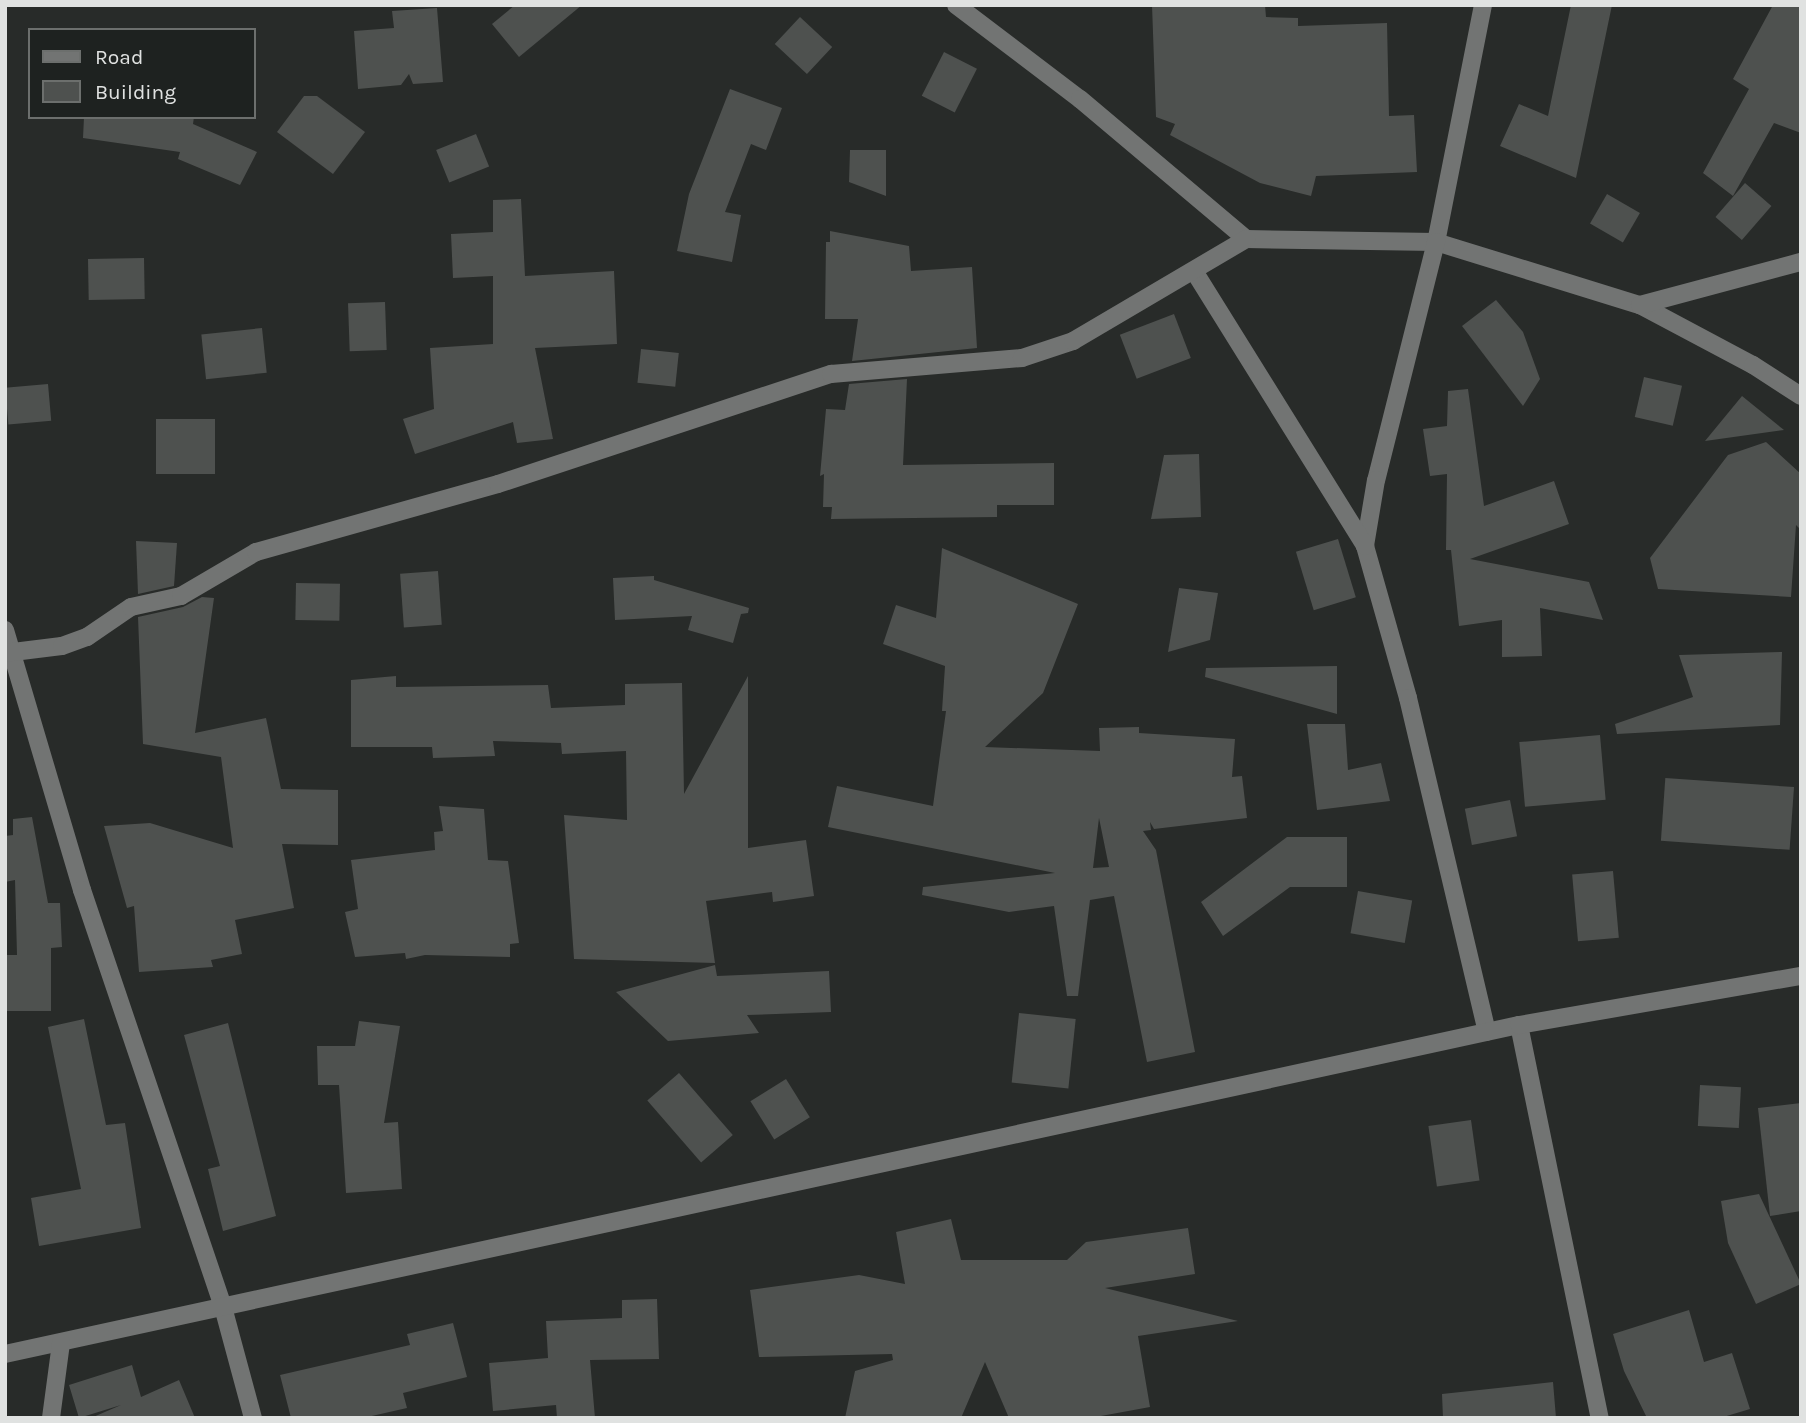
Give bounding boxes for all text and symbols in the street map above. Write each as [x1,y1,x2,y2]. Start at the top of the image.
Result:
legend [28,28,256,119]
text: Road [95,45,143,69]
text: Building [95,80,176,104]

